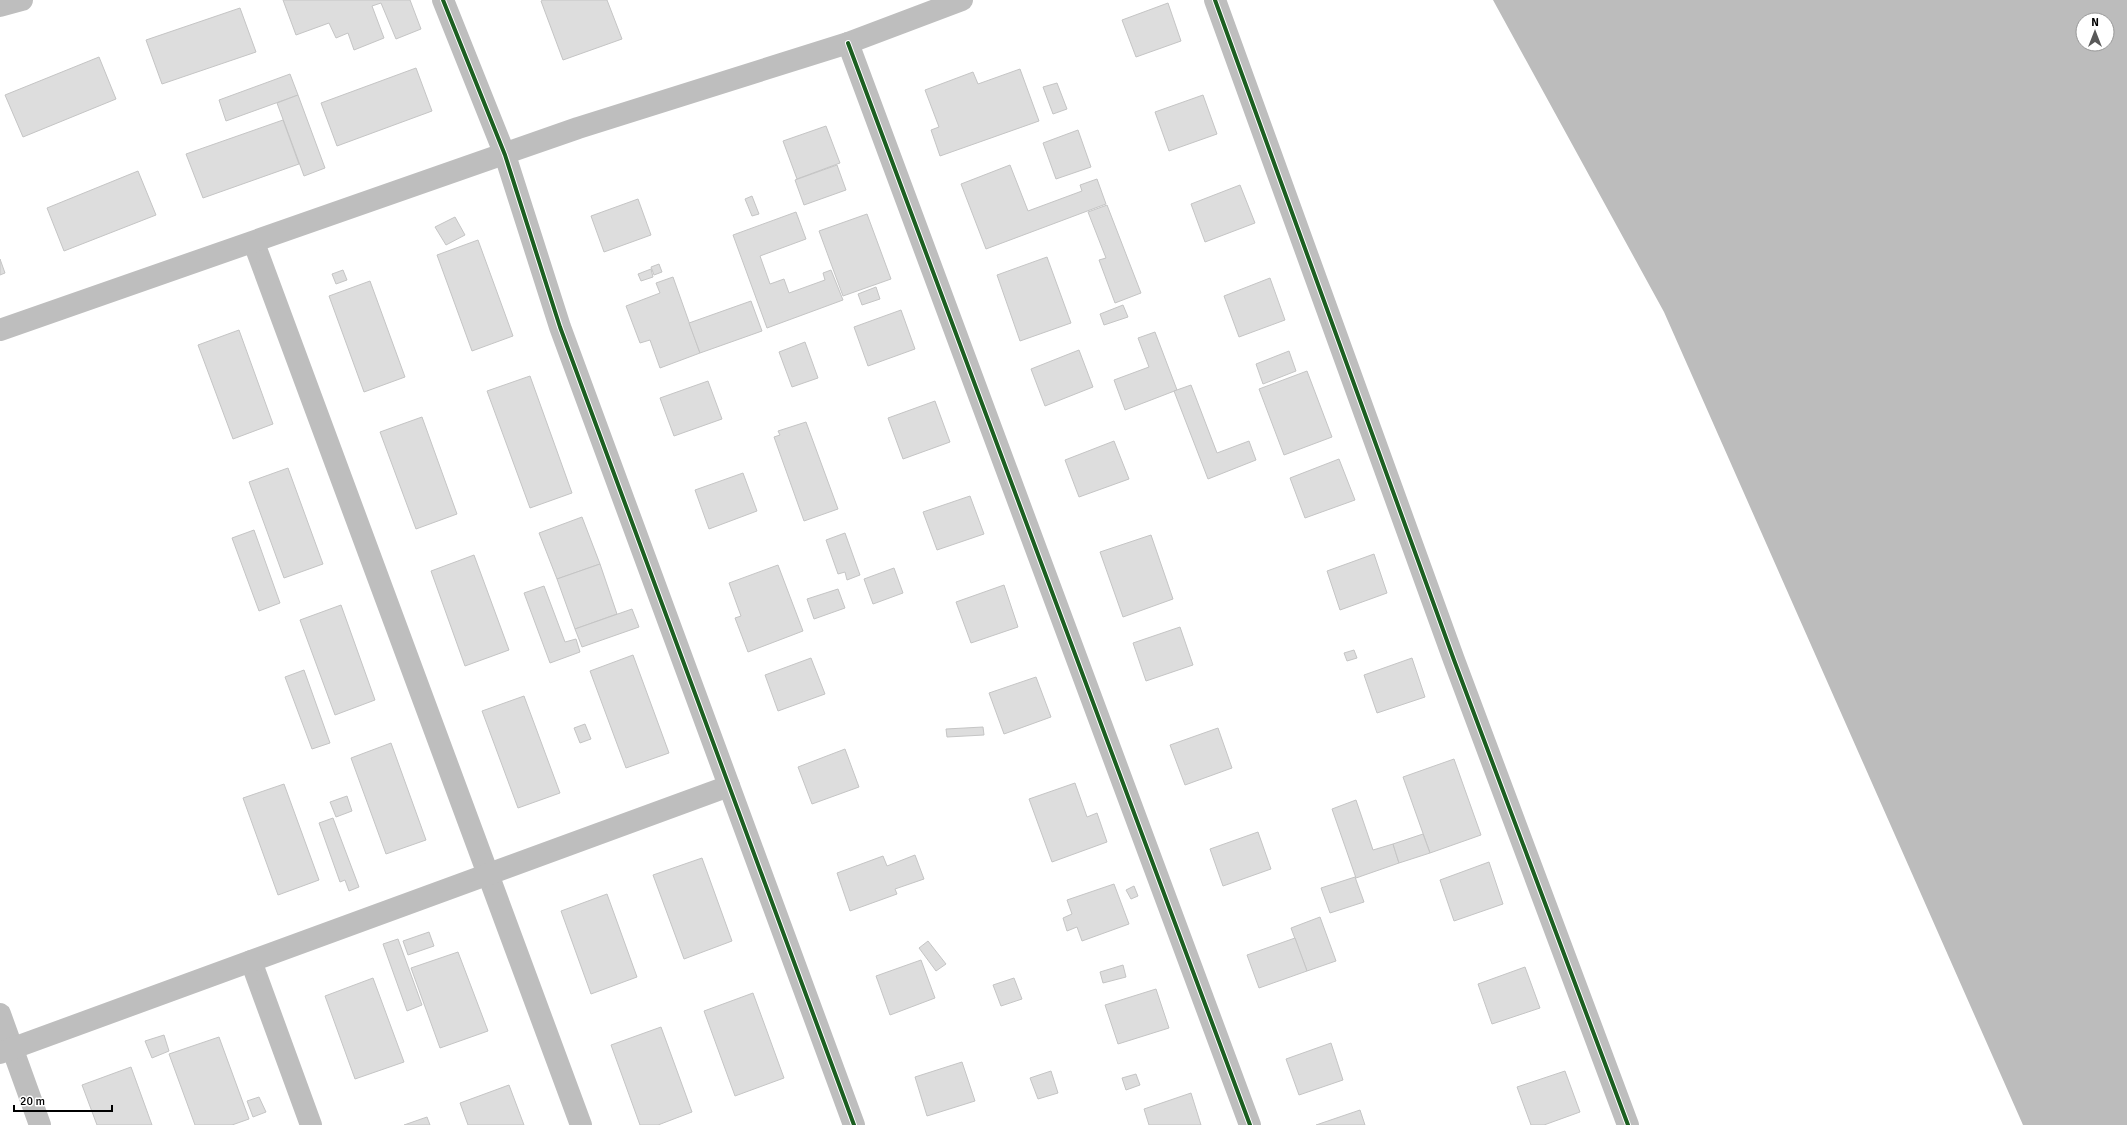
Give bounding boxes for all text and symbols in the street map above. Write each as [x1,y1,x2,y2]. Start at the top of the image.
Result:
north arrow [2075,12,2115,52]
text: N [2091,16,2099,29]
scale bar [14,1087,112,1113]
text: 20 m [20,1094,45,1109]

